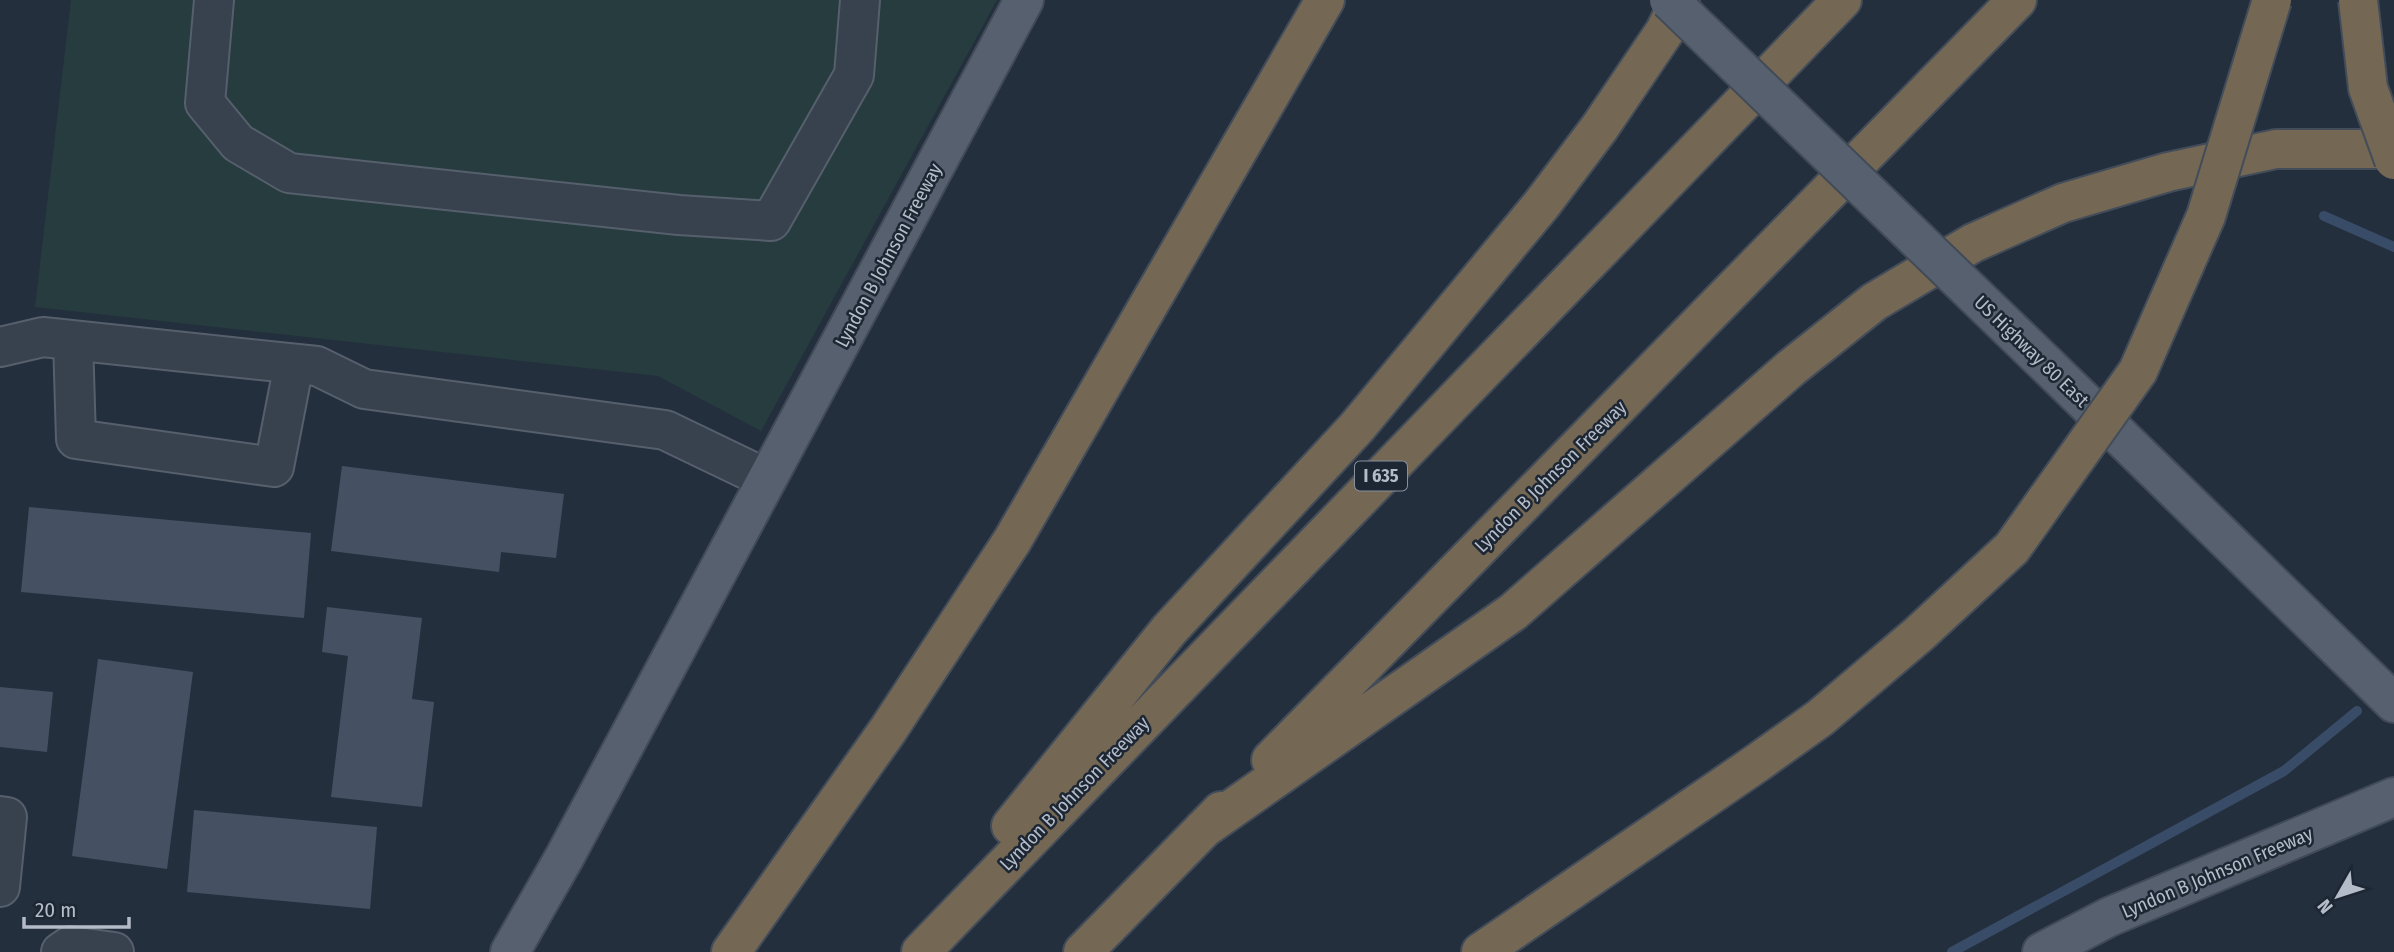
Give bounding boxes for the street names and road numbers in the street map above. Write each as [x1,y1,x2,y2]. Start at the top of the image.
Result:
street label: Lyndon B Johnson Freeway [830,159,947,351]
street label: US Highway 80 East [1970,291,2094,412]
street label: Lyndon B Johnson Freeway [1470,395,1631,557]
road number: I 635 [1355,462,1407,490]
street label: Lyndon B Johnson Freeway [995,711,1154,875]
street label: Lyndon B Johnson Freeway [2118,822,2317,923]

